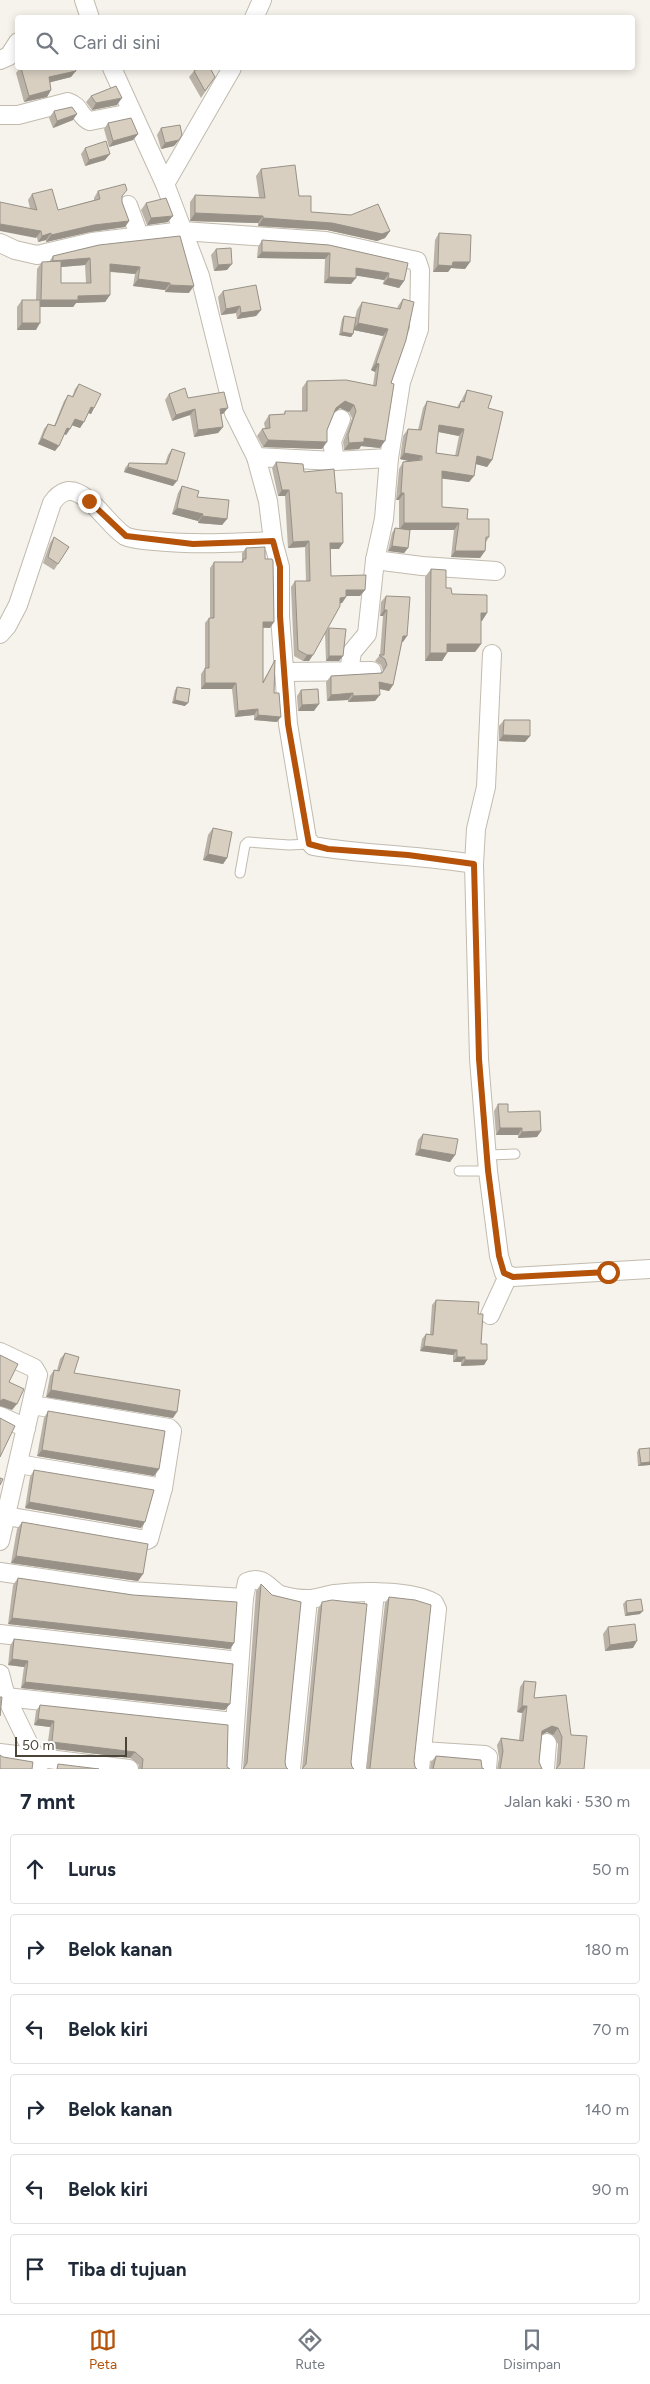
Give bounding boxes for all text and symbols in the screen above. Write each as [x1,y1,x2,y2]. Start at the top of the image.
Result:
search box [15,15,635,70]
icon: search [33,29,61,57]
text: Cari di sini [73,31,160,54]
route end [78,490,101,513]
route start [597,1261,620,1284]
scale bar [15,1734,128,1757]
text: 50 m [22,1737,54,1754]
text: 7 mnt [20,1789,75,1814]
text: Jalan kaki · 530 m [504,1792,630,1811]
icon: ahead [21,1855,49,1883]
text: Lurus [68,1858,116,1881]
text: 50 m [592,1860,629,1879]
icon: right [21,1935,49,1963]
text: Belok kanan [68,1938,172,1961]
text: 180 m [585,1940,629,1959]
icon: left [21,2015,49,2043]
text: Belok kiri [68,2018,148,2041]
text: 70 m [593,2020,629,2039]
icon: right [21,2095,49,2123]
text: Belok kanan [68,2098,172,2121]
text: 140 m [585,2100,629,2119]
icon: left [21,2175,49,2203]
text: Belok kiri [68,2178,148,2201]
text: 90 m [592,2180,629,2199]
icon: arrive [21,2255,49,2283]
text: Tiba di tujuan [68,2258,187,2281]
tab: Peta [89,2326,117,2373]
tab: Rute [295,2326,325,2373]
tab: Disimpan [503,2326,561,2373]

